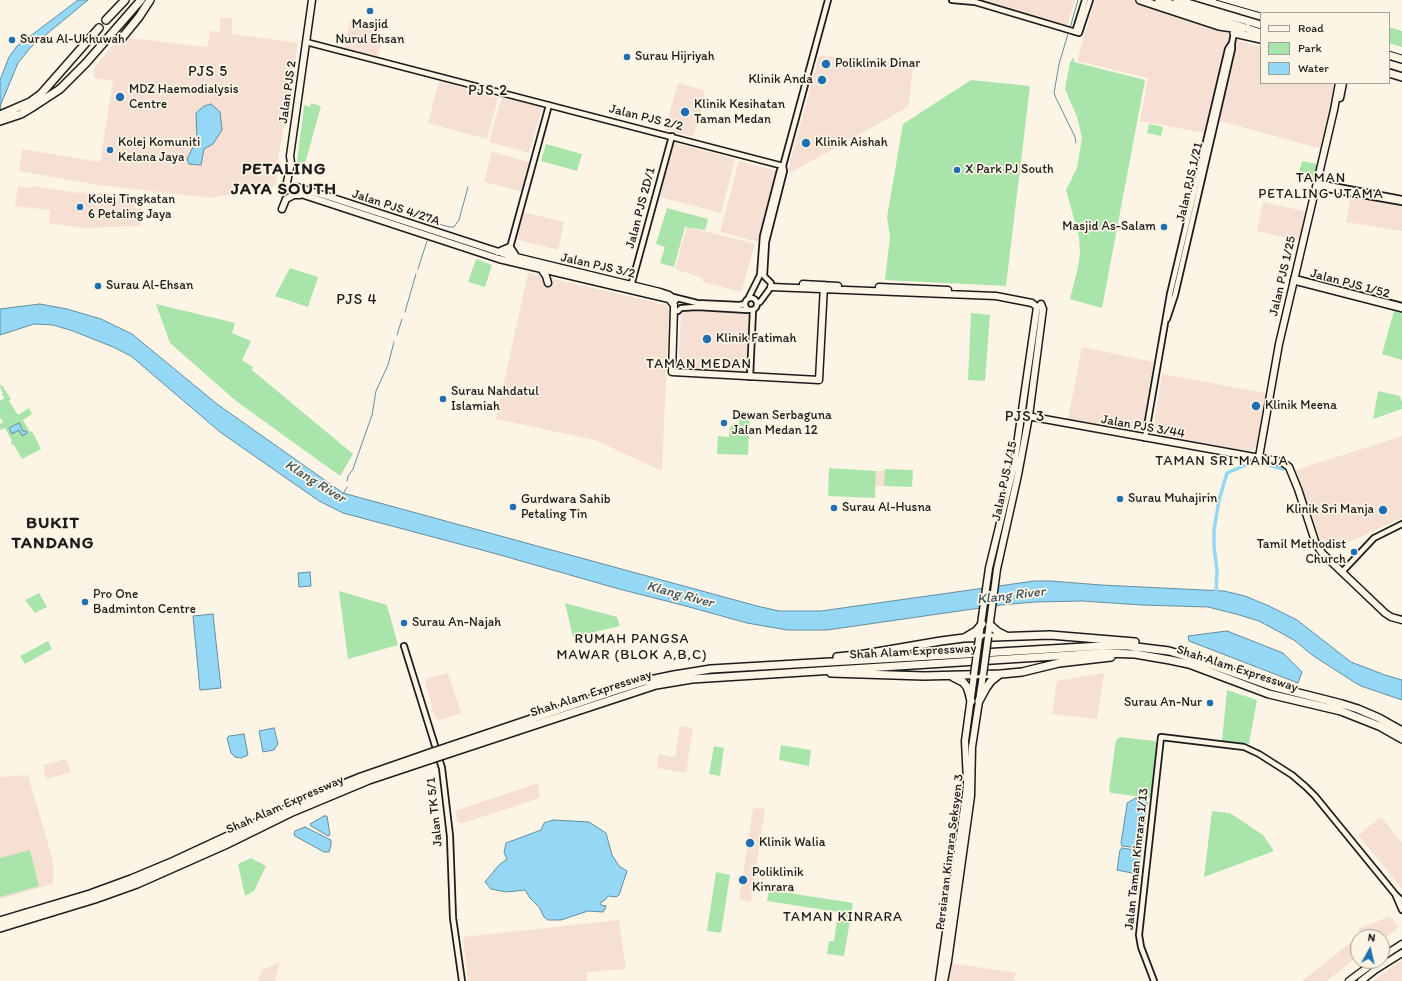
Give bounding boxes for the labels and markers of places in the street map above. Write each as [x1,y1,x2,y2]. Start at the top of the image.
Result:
marker: Masjid Nurul Ehsan [365,6,375,16]
place label: Masjid Nurul Ehsan [336,17,404,48]
place label: Surau Al-Ukhuwah [20,32,125,48]
marker: Surau Al-Ukhuwah [7,35,17,45]
place label: Surau Hijriyah [635,49,715,65]
marker: Surau Hijriyah [622,52,632,62]
place label: Poliklinik Dinar [835,56,920,72]
marker: Poliklinik Dinar [820,58,832,70]
place label: Klinik Anda [748,72,813,88]
marker: Klinik Anda [816,74,828,86]
place label: MDZ Haemodialysis Centre [129,82,239,113]
marker: MDZ Haemodialysis Centre [114,91,126,103]
place label: Klinik Kesihatan Taman Medan [694,97,785,128]
marker: Klinik Kesihatan Taman Medan [679,106,691,118]
place label: Kolej Komuniti Kelana Jaya [118,135,200,166]
place label: Klinik Aishah [815,135,888,151]
marker: Klinik Aishah [800,137,812,149]
marker: Kolej Komuniti Kelana Jaya [105,145,115,155]
place label: X Park PJ South [965,162,1054,178]
marker: X Park PJ South [952,165,962,175]
place label: Kolej Tingkatan 6 Petaling Jaya [88,192,175,223]
marker: Kolej Tingkatan 6 Petaling Jaya [75,202,85,212]
place label: Masjid As-Salam [1062,219,1156,235]
marker: Masjid As-Salam [1159,222,1169,232]
place label: Surau Al-Ehsan [106,278,193,294]
marker: Surau Al-Ehsan [93,281,103,291]
place label: Klinik Fatimah [716,331,796,347]
marker: Klinik Fatimah [701,333,713,345]
place label: Surau Nahdatul Islamiah [451,384,539,415]
marker: Surau Nahdatul Islamiah [438,394,448,404]
place label: Klinik Meena [1265,398,1337,414]
marker: Klinik Meena [1250,400,1262,412]
place label: Dewan Serbaguna Jalan Medan 12 [732,408,832,439]
marker: Dewan Serbaguna Jalan Medan 12 [719,418,729,428]
place label: Surau Muhajirin [1128,491,1217,507]
place label: Gurdwara Sahib Petaling Tin [521,492,611,523]
marker: Surau Muhajirin [1115,494,1125,504]
place label: Surau Al-Husna [842,500,931,516]
marker: Gurdwara Sahib Petaling Tin [508,502,518,512]
place label: Klinik Sri Manja [1286,502,1374,518]
marker: Surau Al-Husna [829,503,839,513]
marker: Klinik Sri Manja [1377,504,1389,516]
place label: Tamil Methodist Church [1257,537,1346,568]
marker: Tamil Methodist Church [1349,547,1359,557]
place label: Pro One Badminton Centre [93,587,196,618]
marker: Pro One Badminton Centre [80,597,90,607]
place label: Surau An-Najah [412,615,501,631]
marker: Surau An-Najah [399,618,409,628]
place label: Surau An-Nur [1124,695,1202,711]
marker: Surau An-Nur [1205,698,1215,708]
place label: Klinik Walia [759,835,825,851]
marker: Klinik Walia [744,837,756,849]
place label: Poliklinik Kinrara [752,865,804,896]
marker: Poliklinik Kinrara [737,874,749,886]

